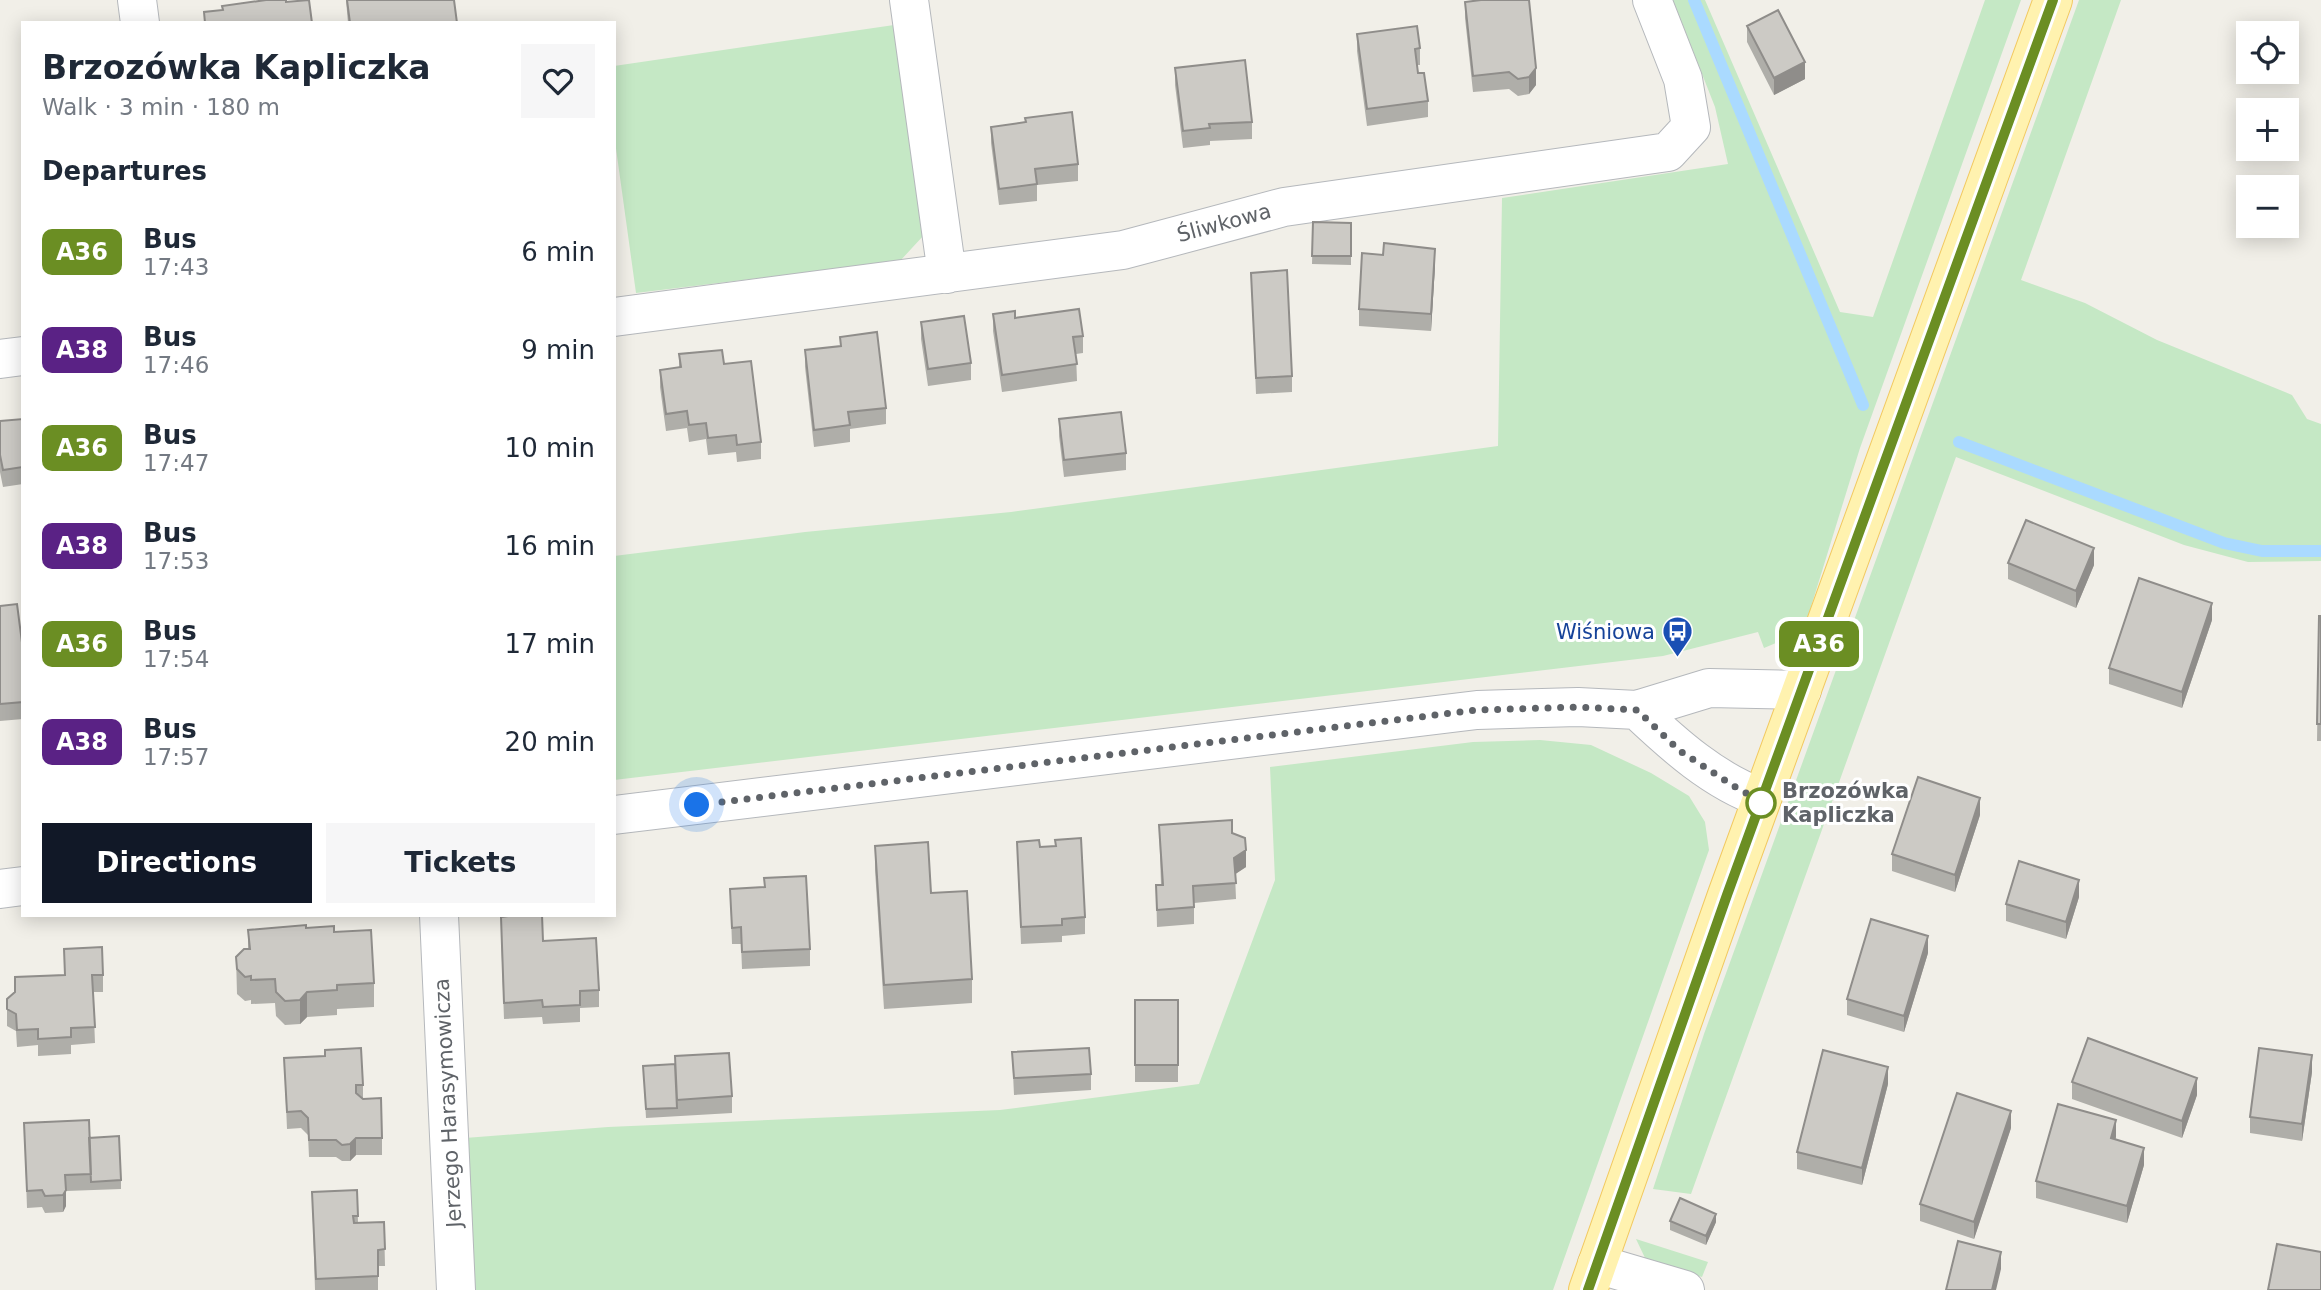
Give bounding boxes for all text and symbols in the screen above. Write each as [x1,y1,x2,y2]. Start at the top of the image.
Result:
map controls [2236,21,2299,238]
button: locate [2236,21,2299,84]
button: heart [521,44,595,118]
text: Brzozówka Kapliczka [42,48,430,87]
text: Walk · 3 min · 180 m [42,94,280,120]
button: + [2236,98,2299,161]
text: Departures [42,156,207,186]
button: − [2236,175,2299,238]
street label: Śliwkowa [1174,198,1274,247]
text: Bus [143,224,197,254]
text: 6 min [521,237,595,267]
text: A36 [56,238,108,266]
text: 17:43 [143,254,209,280]
text: Bus [143,322,197,352]
text: 9 min [521,335,595,365]
text: A38 [56,336,108,364]
text: 17:46 [143,352,209,378]
text: Bus [143,420,197,450]
text: 10 min [505,433,595,463]
text: A36 [56,434,108,462]
text: 17:47 [143,450,209,476]
text: Bus [143,518,197,548]
text: 16 min [505,531,595,561]
text: A38 [56,532,108,560]
text: 17:53 [143,548,209,574]
bus stop icon: Wiśniowa [1661,615,1695,659]
text: Bus [143,616,197,646]
place label: Wiśniowa [1556,620,1655,644]
line badge: A36 [1779,621,1859,667]
text: 17 min [505,629,595,659]
text: A36 [56,630,108,658]
text: A36 [1793,630,1845,658]
text: 17:54 [143,646,209,672]
text: Bus [143,714,197,744]
text: 20 min [505,727,595,757]
text: A38 [56,728,108,756]
text: 17:57 [143,744,209,770]
place label: Brzozówka Kapliczka [1782,779,1909,827]
your location [679,787,714,822]
marker: Brzozówka Kapliczka [1746,788,1776,818]
button: Directions [42,823,312,903]
button: Tickets [326,823,595,903]
street label: Jerzego Harasymowicza [429,978,467,1230]

